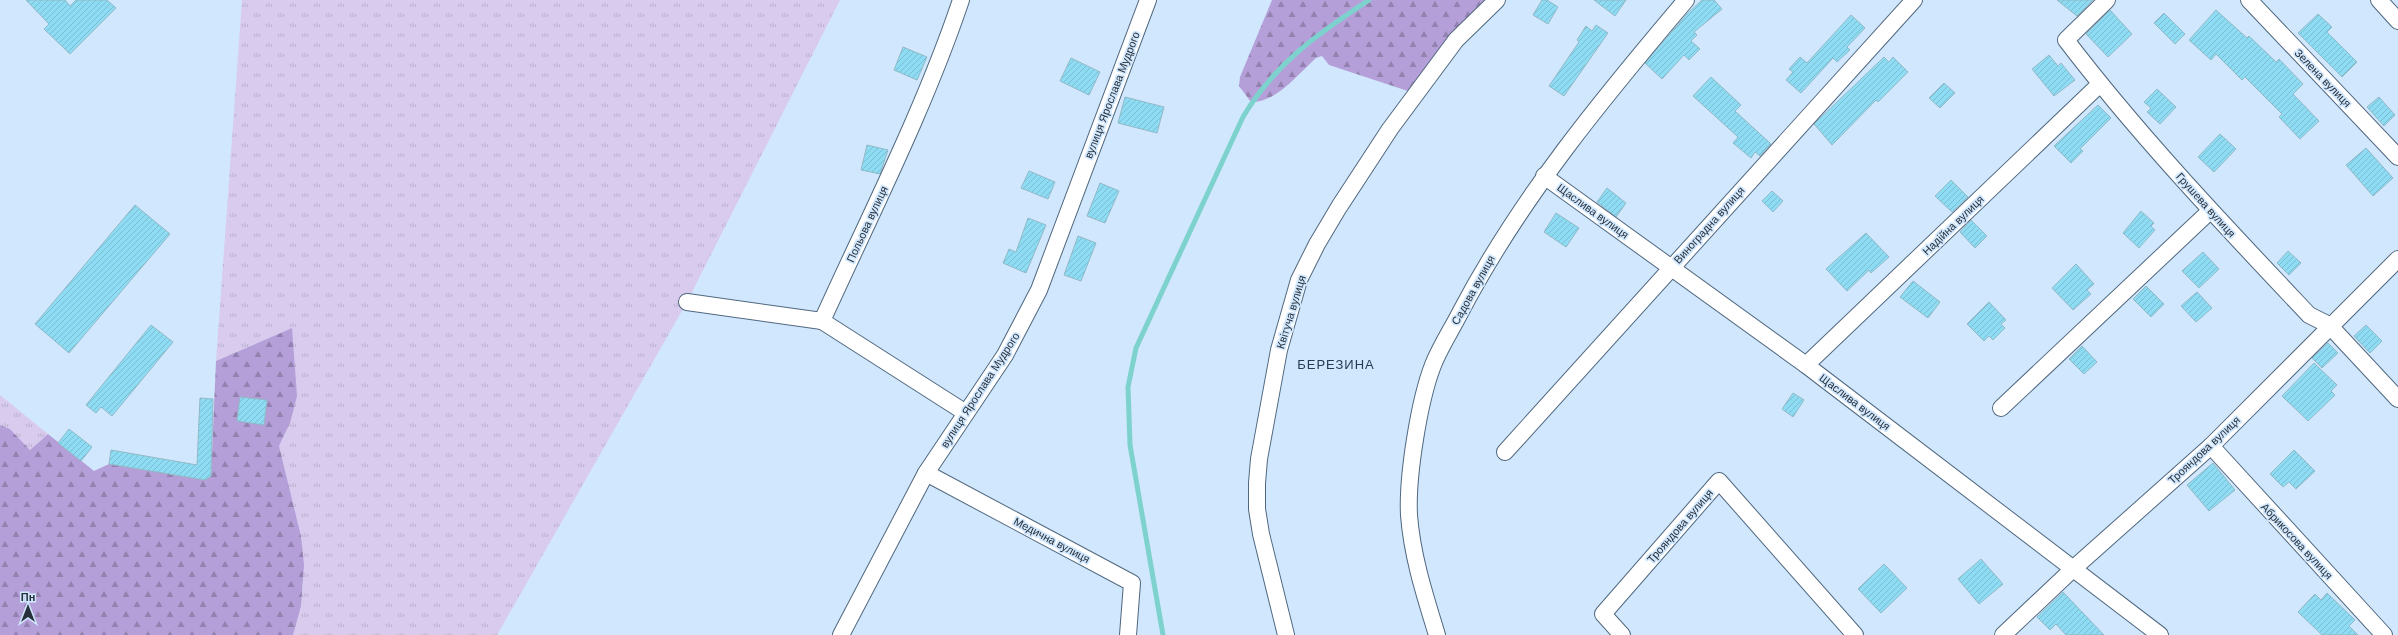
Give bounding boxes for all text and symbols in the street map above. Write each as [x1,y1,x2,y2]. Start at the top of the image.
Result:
street label: вулиця Ярослава Мудрого [1082,30,1142,160]
street label: Зелена вулиця [2292,47,2354,109]
street label: Грушева вулиця [2174,170,2238,240]
street label: Щаслива вулиця [1555,181,1631,241]
street label: Польова вулиця [844,184,890,264]
street label: Виноградна вулиця [1671,184,1747,266]
street label: Надійна вулиця [1920,193,1986,257]
street label: Садова вулиця [1449,253,1497,327]
street label: Квітуча вулиця [1274,274,1308,350]
street label: вулиця Ярослава Мудрого [938,330,1022,450]
district label: БЕРЕЗИНА [1297,357,1375,372]
street label: Щаслива вулиця [1817,372,1893,432]
street label: Трояндова вулиця [2166,414,2242,486]
street label: Трояндова вулиця [1645,487,1715,565]
street label: Абрикосова вулиця [2259,501,2335,581]
street label: Медична вулиця [1012,515,1092,565]
north arrow [8,587,48,627]
text: Пн [21,591,35,603]

